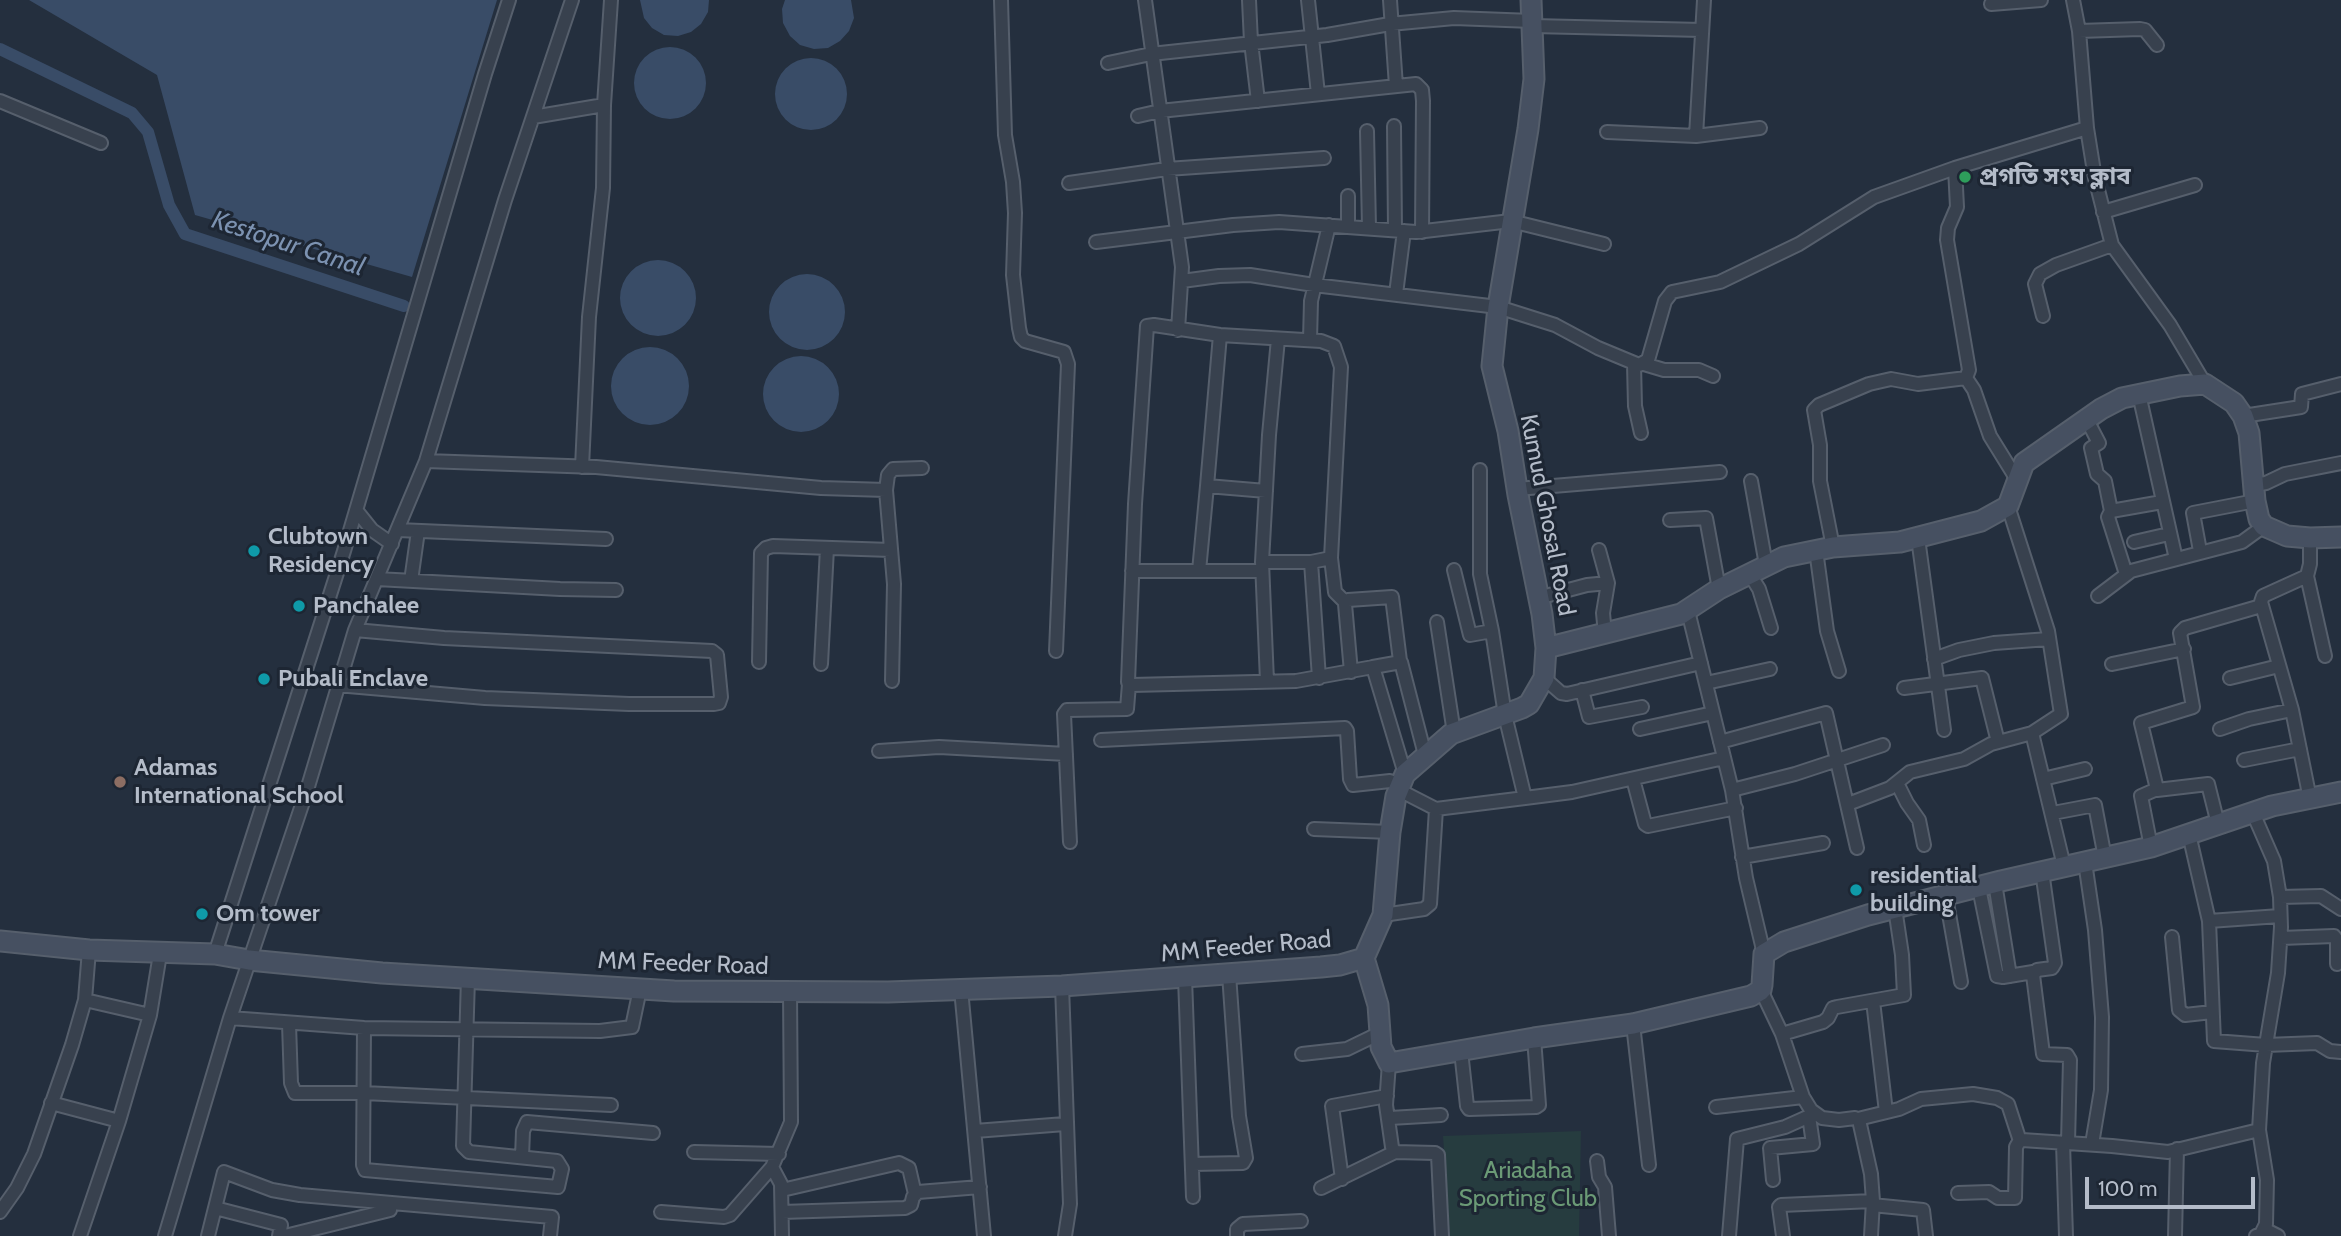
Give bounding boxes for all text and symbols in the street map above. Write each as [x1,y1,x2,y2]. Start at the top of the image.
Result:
place label: প্রগতি সংঘ ক্লাব [1979,163,2131,191]
marker: প্রগতি সংঘ ক্লাব [1957,169,1973,185]
water label: Kestopur Canal [208,205,368,283]
street label: Kumud Ghosal Road [1513,412,1581,618]
place label: Clubtown Residency [268,523,374,579]
marker: Clubtown Residency [246,543,262,559]
place label: Panchalee [313,592,419,620]
marker: Panchalee [291,598,307,614]
place label: Pubali Enclave [278,665,428,693]
marker: Pubali Enclave [256,671,272,687]
place label: Adamas International School [134,754,344,810]
marker: Adamas International School [112,774,128,790]
place label: residential building [1870,862,1977,918]
marker: residential building [1848,882,1864,898]
place label: Om tower [216,900,320,928]
marker: Om tower [194,906,210,922]
street label: MM Feeder Road [1160,925,1332,969]
street label: MM Feeder Road [597,947,769,981]
park label: Ariadaha Sporting Club [1459,1157,1597,1213]
scale bar [2089,1162,2259,1206]
text: 100 m [2098,1176,2157,1201]

